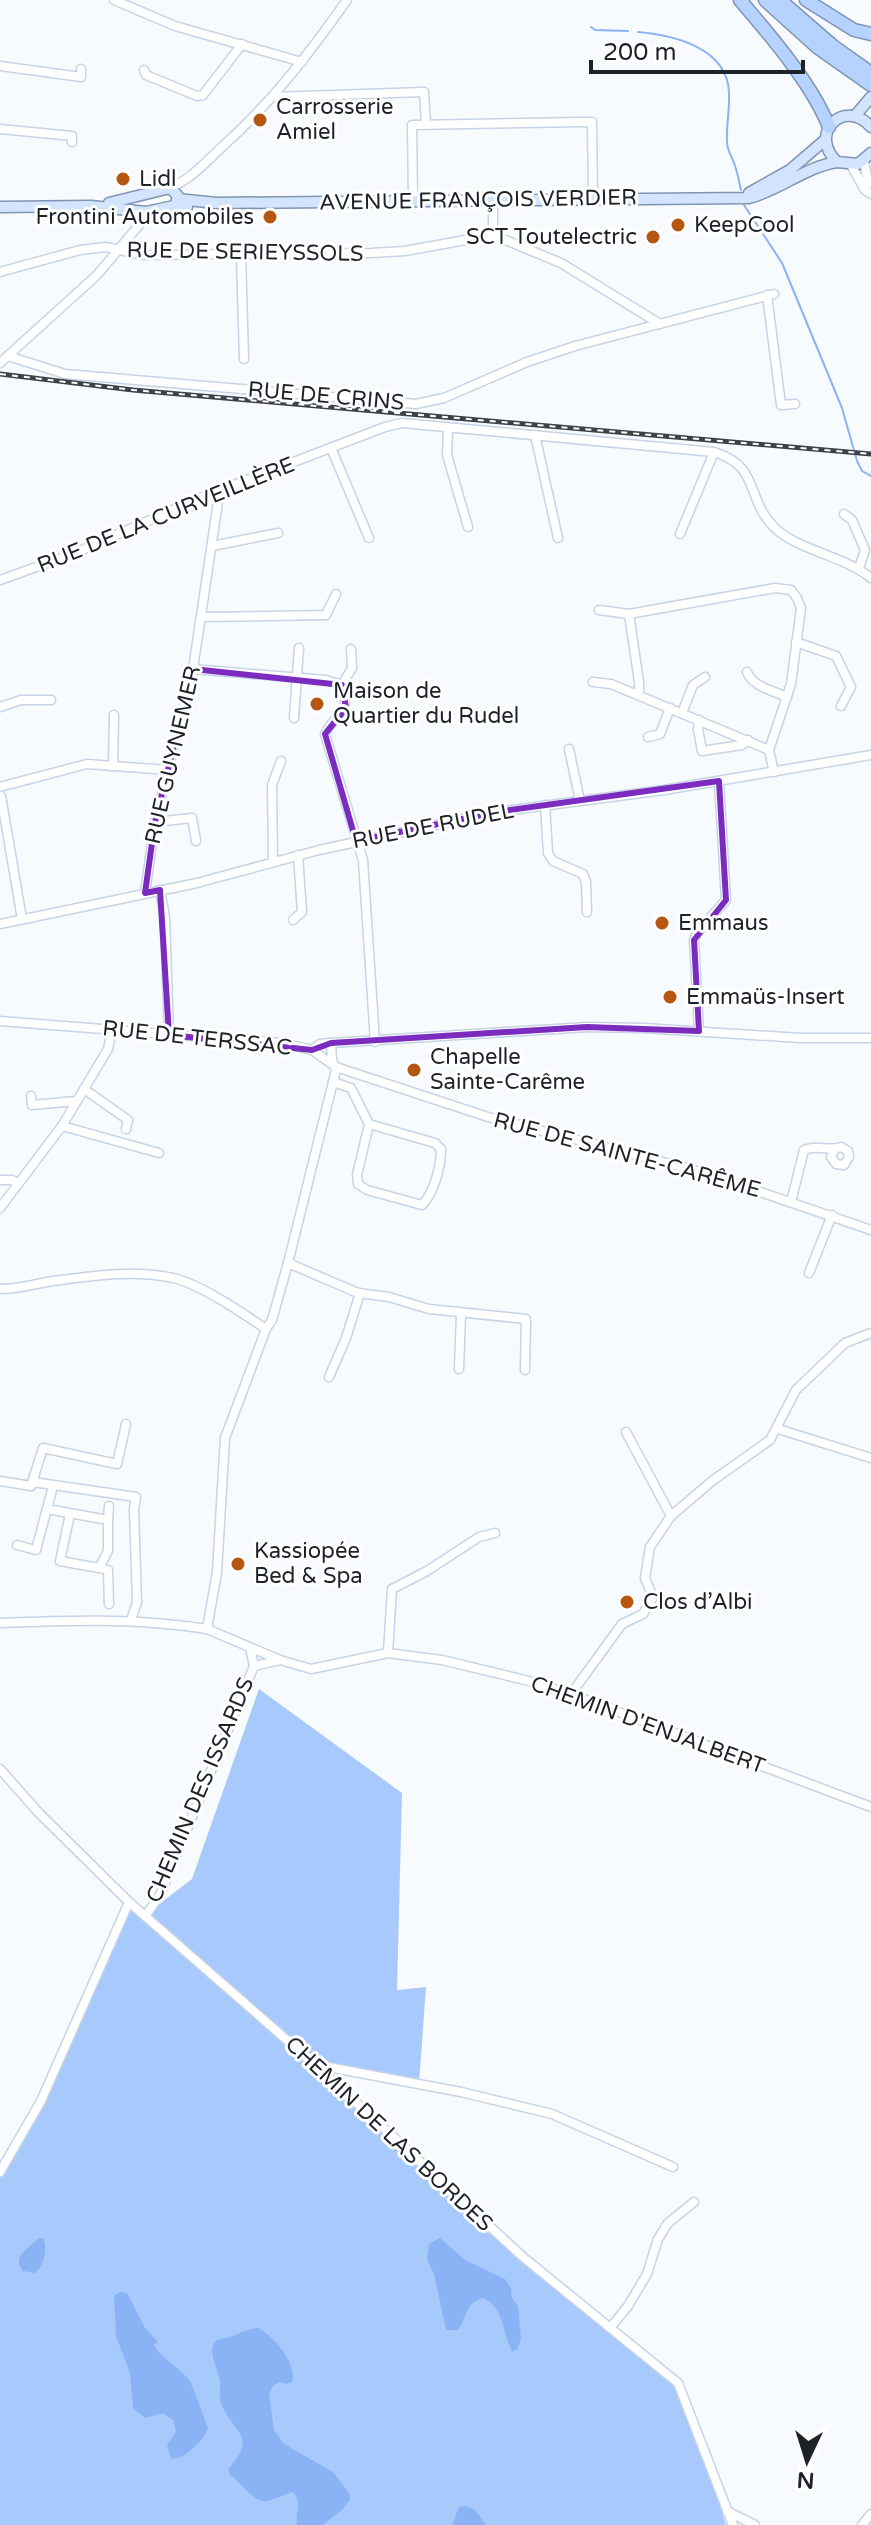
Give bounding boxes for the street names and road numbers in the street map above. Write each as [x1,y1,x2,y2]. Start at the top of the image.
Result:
street label: AVENUE FRANÇOIS VERDIER [319,184,637,216]
street label: RUE DE SERIEYSSOLS [126,237,364,267]
street label: RUE DE CRINS [247,376,405,416]
street label: RUE DE LA CURVEILLÈRE [33,451,298,579]
street label: RUE GUYNEMER [140,663,206,847]
street label: RUE DE RUDEL [350,798,516,854]
street label: RUE DE TERSSAC [101,1015,293,1061]
street label: RUE DE SAINTE-CARÊME [491,1106,764,1203]
street label: CHEMIN D'ENJALBERT [527,1670,769,1780]
street label: CHEMIN DES ISSARDS [141,1673,259,1907]
street label: CHEMIN DE LAS BORDES [280,2031,498,2237]

